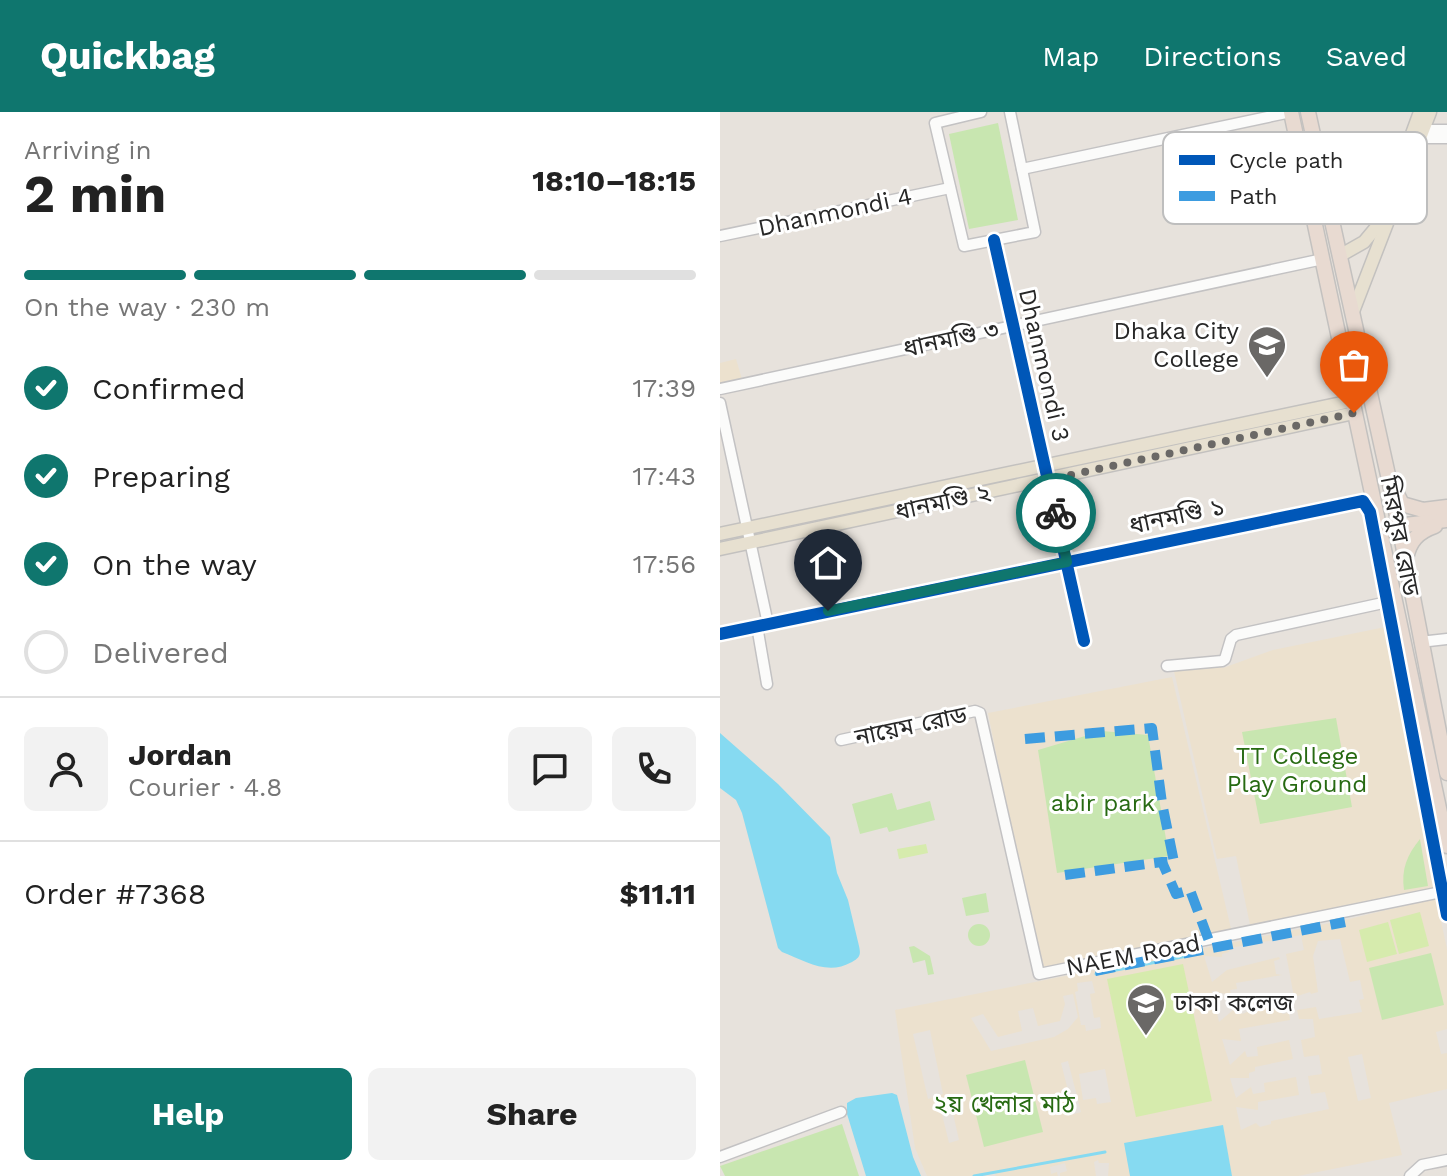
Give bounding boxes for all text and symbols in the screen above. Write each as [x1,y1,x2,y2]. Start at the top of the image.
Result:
text: Quickbag [40,34,215,78]
text: Map [1042,40,1099,73]
text: Directions [1143,40,1282,73]
text: Saved [1326,40,1407,73]
legend [1163,132,1427,224]
text: Arriving in [24,135,152,165]
text: Cycle path [1229,148,1343,173]
text: 18:10–18:15 [532,163,696,198]
text: 2 min [24,164,166,225]
street label: Dhanmondi 4 [755,182,915,242]
text: Path [1229,184,1277,209]
street label: Dhanmondi 3 [1013,286,1075,444]
text: On the way · 230 m [24,292,270,322]
street label: ধানমণ্ডি ৩ [901,315,1001,363]
place label: Dhaka City College [1114,317,1240,373]
school or university icon: Dhaka City College [1246,324,1288,379]
pin [1320,331,1388,413]
icon: bag [1332,343,1376,387]
icon: check [24,366,68,410]
text: Confirmed [92,371,246,406]
text: 17:39 [632,373,696,403]
icon: check [24,454,68,498]
text: Preparing [92,459,230,494]
text: 17:43 [633,461,696,491]
courier [1016,473,1096,553]
street label: মিরপুর রোড [1374,473,1426,599]
street label: ধানমণ্ডি ২ [893,478,993,526]
icon: bike [1034,491,1078,535]
street label: ধানমণ্ডি ১ [1127,492,1227,540]
pin [794,529,862,611]
icon: home [806,541,850,585]
icon: check [24,542,68,586]
text: On the way [92,547,257,582]
text: 17:56 [633,549,696,579]
text: Delivered [92,635,229,670]
street label: নায়েম রোড [851,700,970,752]
button: person [24,727,108,811]
button: chat [508,727,592,811]
button: phone [612,727,696,811]
text: Jordan [128,737,232,772]
park label: TT College Play Ground [1227,742,1367,798]
text: Courier · 4.8 [128,772,282,802]
park label: abir park [1051,789,1156,817]
text: Order #7368 [24,876,206,911]
text: $11.11 [619,876,696,911]
street label: NAEM Road [1064,928,1202,982]
school or university icon: ঢাকা কলেজ [1125,982,1167,1037]
place label: ঢাকা কলেজ [1173,989,1294,1017]
button: Help [24,1068,352,1160]
button: Share [368,1068,696,1160]
park label: ২য় খেলার মাঠ [933,1090,1076,1118]

